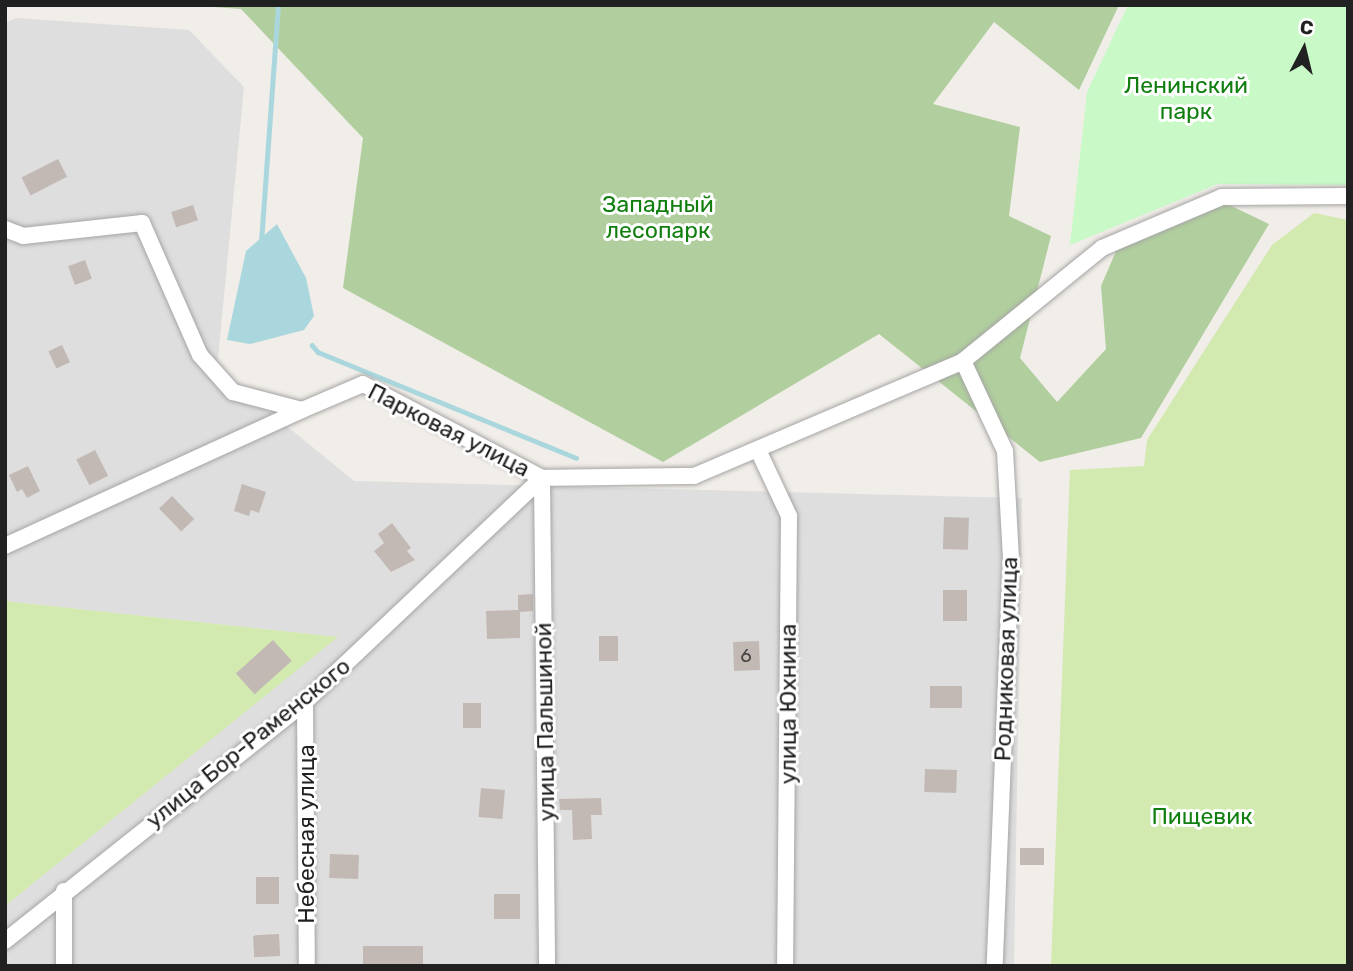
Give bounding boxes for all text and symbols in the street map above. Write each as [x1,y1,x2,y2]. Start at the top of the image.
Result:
north arrow [1269,14,1339,84]
text: С [1299,15,1315,40]
park label: Ленинский парк [1124,71,1248,125]
park label: Западный лесопарк [602,190,714,244]
street label: Парковая улица [364,377,534,483]
street label: Родниковая улица [989,556,1023,762]
street label: улица Пальшиной [529,622,561,822]
street label: улица Юхнина [774,624,802,784]
house number: 6 [740,645,752,667]
street label: улица Бор-Раменского [140,652,356,834]
street label: Небесная улица [292,744,320,924]
park label: Пищевик [1151,802,1253,830]

